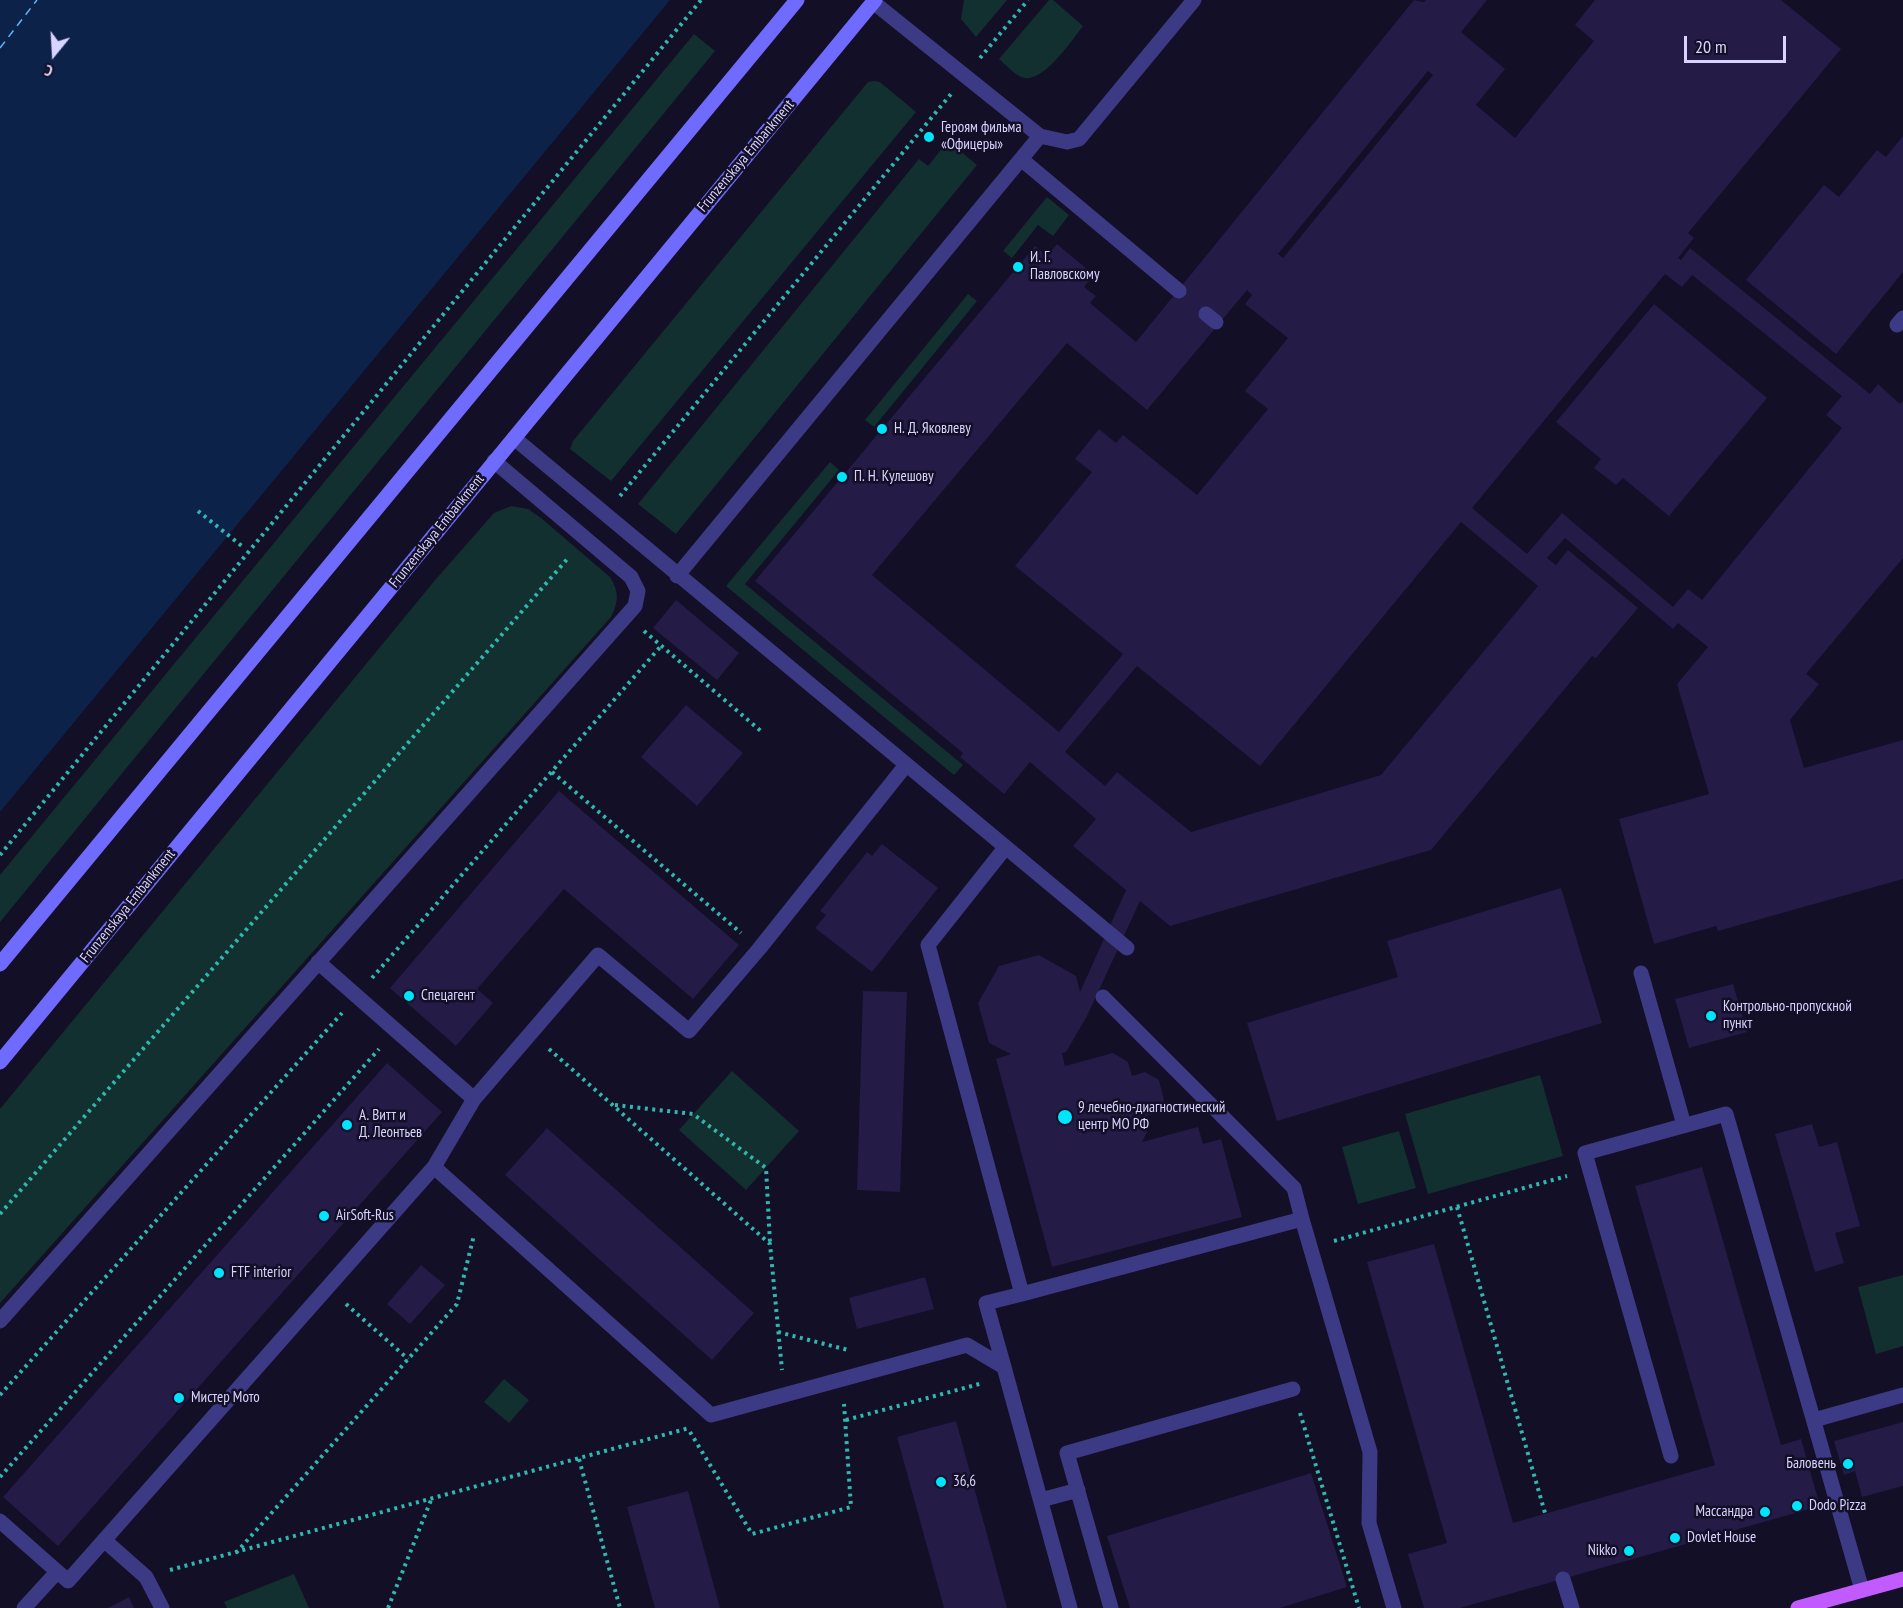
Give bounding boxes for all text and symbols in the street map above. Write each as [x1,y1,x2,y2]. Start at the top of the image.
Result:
north arrow [24,24,84,84]
scale bar [1687,24,1789,62]
text: 20 m [1695,35,1727,58]
text: С [42,60,55,82]
street label: Frunzenskaya Embankment [694,96,798,216]
place label: Героям фильма «Офицеры» [941,119,1021,154]
marker: Героям фильма «Офицеры» [922,130,936,144]
place label: И. Г. Павловскому [1030,249,1100,284]
marker: И. Г. Павловскому [1011,260,1025,274]
place label: Н. Д. Яковлеву [894,420,971,438]
marker: Н. Д. Яковлеву [875,422,889,436]
place label: П. Н. Кулешову [854,468,934,486]
marker: П. Н. Кулешову [835,470,849,484]
street label: Frunzenskaya Embankment [386,471,488,591]
street label: Frunzenskaya Embankment [77,846,179,966]
place label: Спецагент [421,987,475,1005]
marker: Спецагент [402,989,416,1003]
place label: Контрольно-пропускной пункт [1723,998,1852,1033]
marker: Контрольно-пропускной пункт [1704,1009,1718,1023]
place label: 9 лечебно-диагностический центр МО РФ [1078,1099,1225,1134]
place label: А. Витт и Д. Леонтьев [359,1107,422,1142]
marker: 9 лечебно-диагностический центр МО РФ [1056,1108,1074,1126]
marker: А. Витт и Д. Леонтьев [340,1118,354,1132]
place label: AirSoft-Rus [336,1207,394,1225]
marker: AirSoft-Rus [317,1209,331,1223]
place label: FTF interior [231,1264,291,1282]
marker: FTF interior [212,1266,226,1280]
place label: Мистер Мото [191,1389,260,1407]
marker: Мистер Мото [172,1391,186,1405]
place label: Баловень [1786,1455,1836,1473]
marker: Баловень [1841,1457,1855,1471]
place label: 36,6 [953,1473,976,1491]
marker: 36,6 [934,1475,948,1489]
place label: Dodo Pizza [1809,1497,1866,1515]
marker: Dodo Pizza [1790,1499,1804,1513]
place label: Массандра [1695,1503,1753,1521]
marker: Массандра [1758,1505,1772,1519]
place label: Dovlet House [1687,1529,1756,1547]
marker: Dovlet House [1668,1531,1682,1545]
place label: Nikko [1588,1542,1617,1560]
marker: Nikko [1622,1544,1636,1558]

